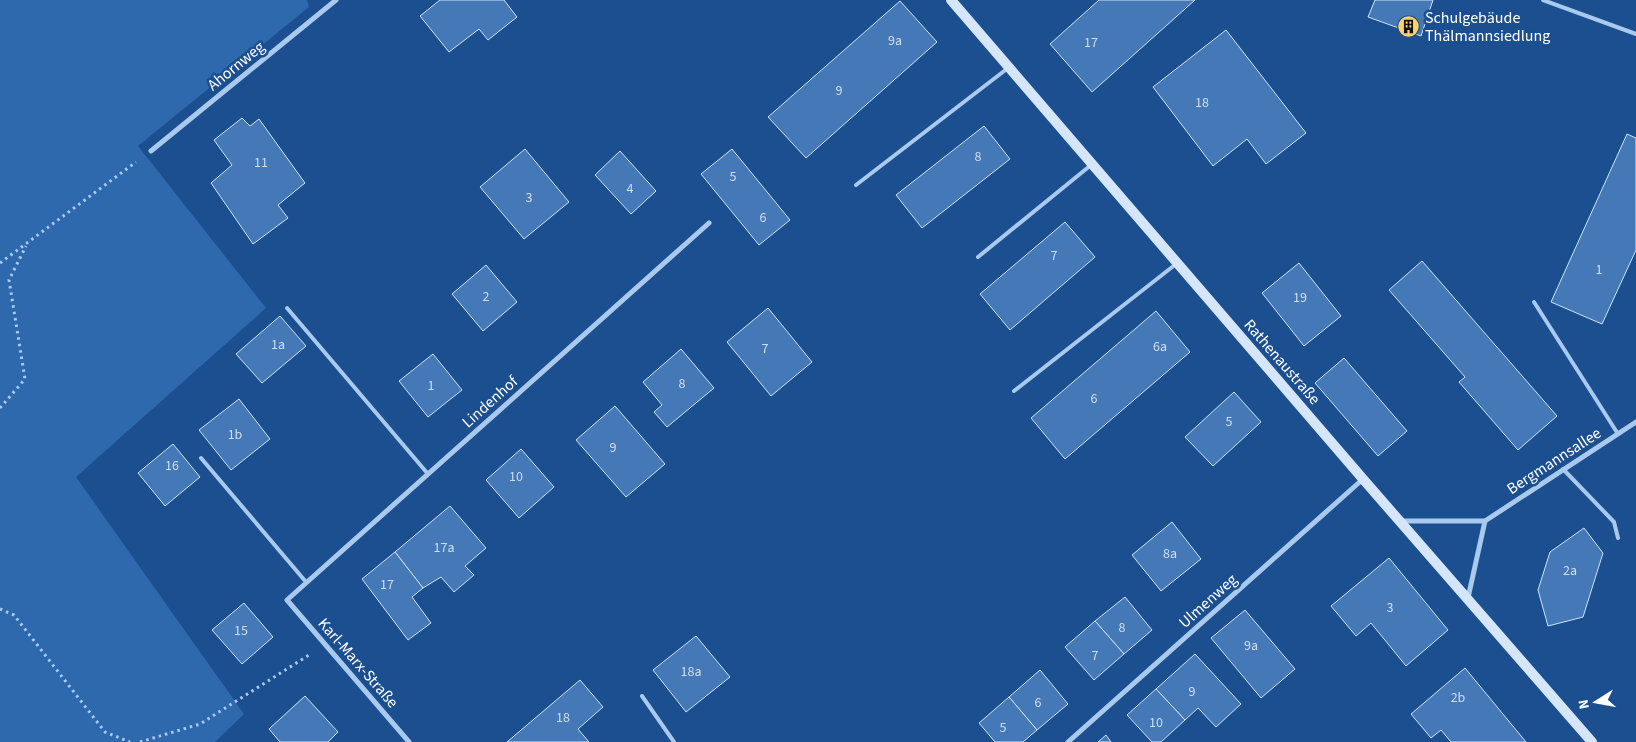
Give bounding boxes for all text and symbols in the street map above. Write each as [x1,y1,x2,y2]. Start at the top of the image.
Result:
place label: Schulgebäude Thälmannsiedlung [1425,7,1550,47]
building icon: Schulgebäude Thälmannsiedlung [1397,15,1421,39]
house number: 9a [888,31,902,51]
house number: 17 [1084,33,1098,53]
street label: Ahornweg [203,36,269,96]
house number: 9 [836,81,843,101]
house number: 18 [1195,93,1209,113]
house number: 8 [975,147,982,167]
house number: 11 [254,153,268,173]
house number: 5 [730,167,737,187]
house number: 4 [627,179,634,199]
house number: 3 [526,188,533,208]
house number: 6 [760,208,767,228]
house number: 7 [1051,246,1058,266]
house number: 1 [1596,260,1603,280]
house number: 2 [483,287,490,307]
house number: 19 [1293,288,1307,308]
street label: Rathenaustraße [1239,315,1325,410]
house number: 1a [271,335,285,355]
house number: 6a [1153,337,1167,357]
house number: 7 [762,339,769,359]
street label: Lindenhof [457,370,524,433]
house number: 8 [679,374,686,394]
house number: 1 [428,376,435,396]
house number: 6 [1091,389,1098,409]
house number: 5 [1226,412,1233,432]
street label: Bergmannsallee [1503,422,1606,500]
house number: 1b [228,425,243,445]
house number: 9 [610,438,617,458]
house number: 16 [165,456,179,476]
house number: 10 [509,467,523,487]
house number: 17a [434,538,454,558]
house number: 8a [1163,544,1177,564]
house number: 2a [1563,561,1577,581]
street label: Ulmenweg [1174,569,1242,633]
house number: 17 [380,575,394,595]
house number: 3 [1387,598,1394,618]
street label: Karl-Marx-Straße [313,613,403,713]
house number: 8 [1119,618,1126,638]
house number: 15 [234,621,248,641]
house number: 9a [1244,636,1258,656]
house number: 7 [1092,646,1099,666]
house number: 18a [681,662,701,682]
north arrow [1571,677,1621,727]
house number: 9 [1189,682,1196,702]
house number: 2b [1451,688,1466,708]
house number: 6 [1035,693,1042,713]
text: N [1574,698,1595,711]
house number: 18 [556,708,570,728]
house number: 10 [1149,713,1163,733]
house number: 5 [1000,718,1007,738]

